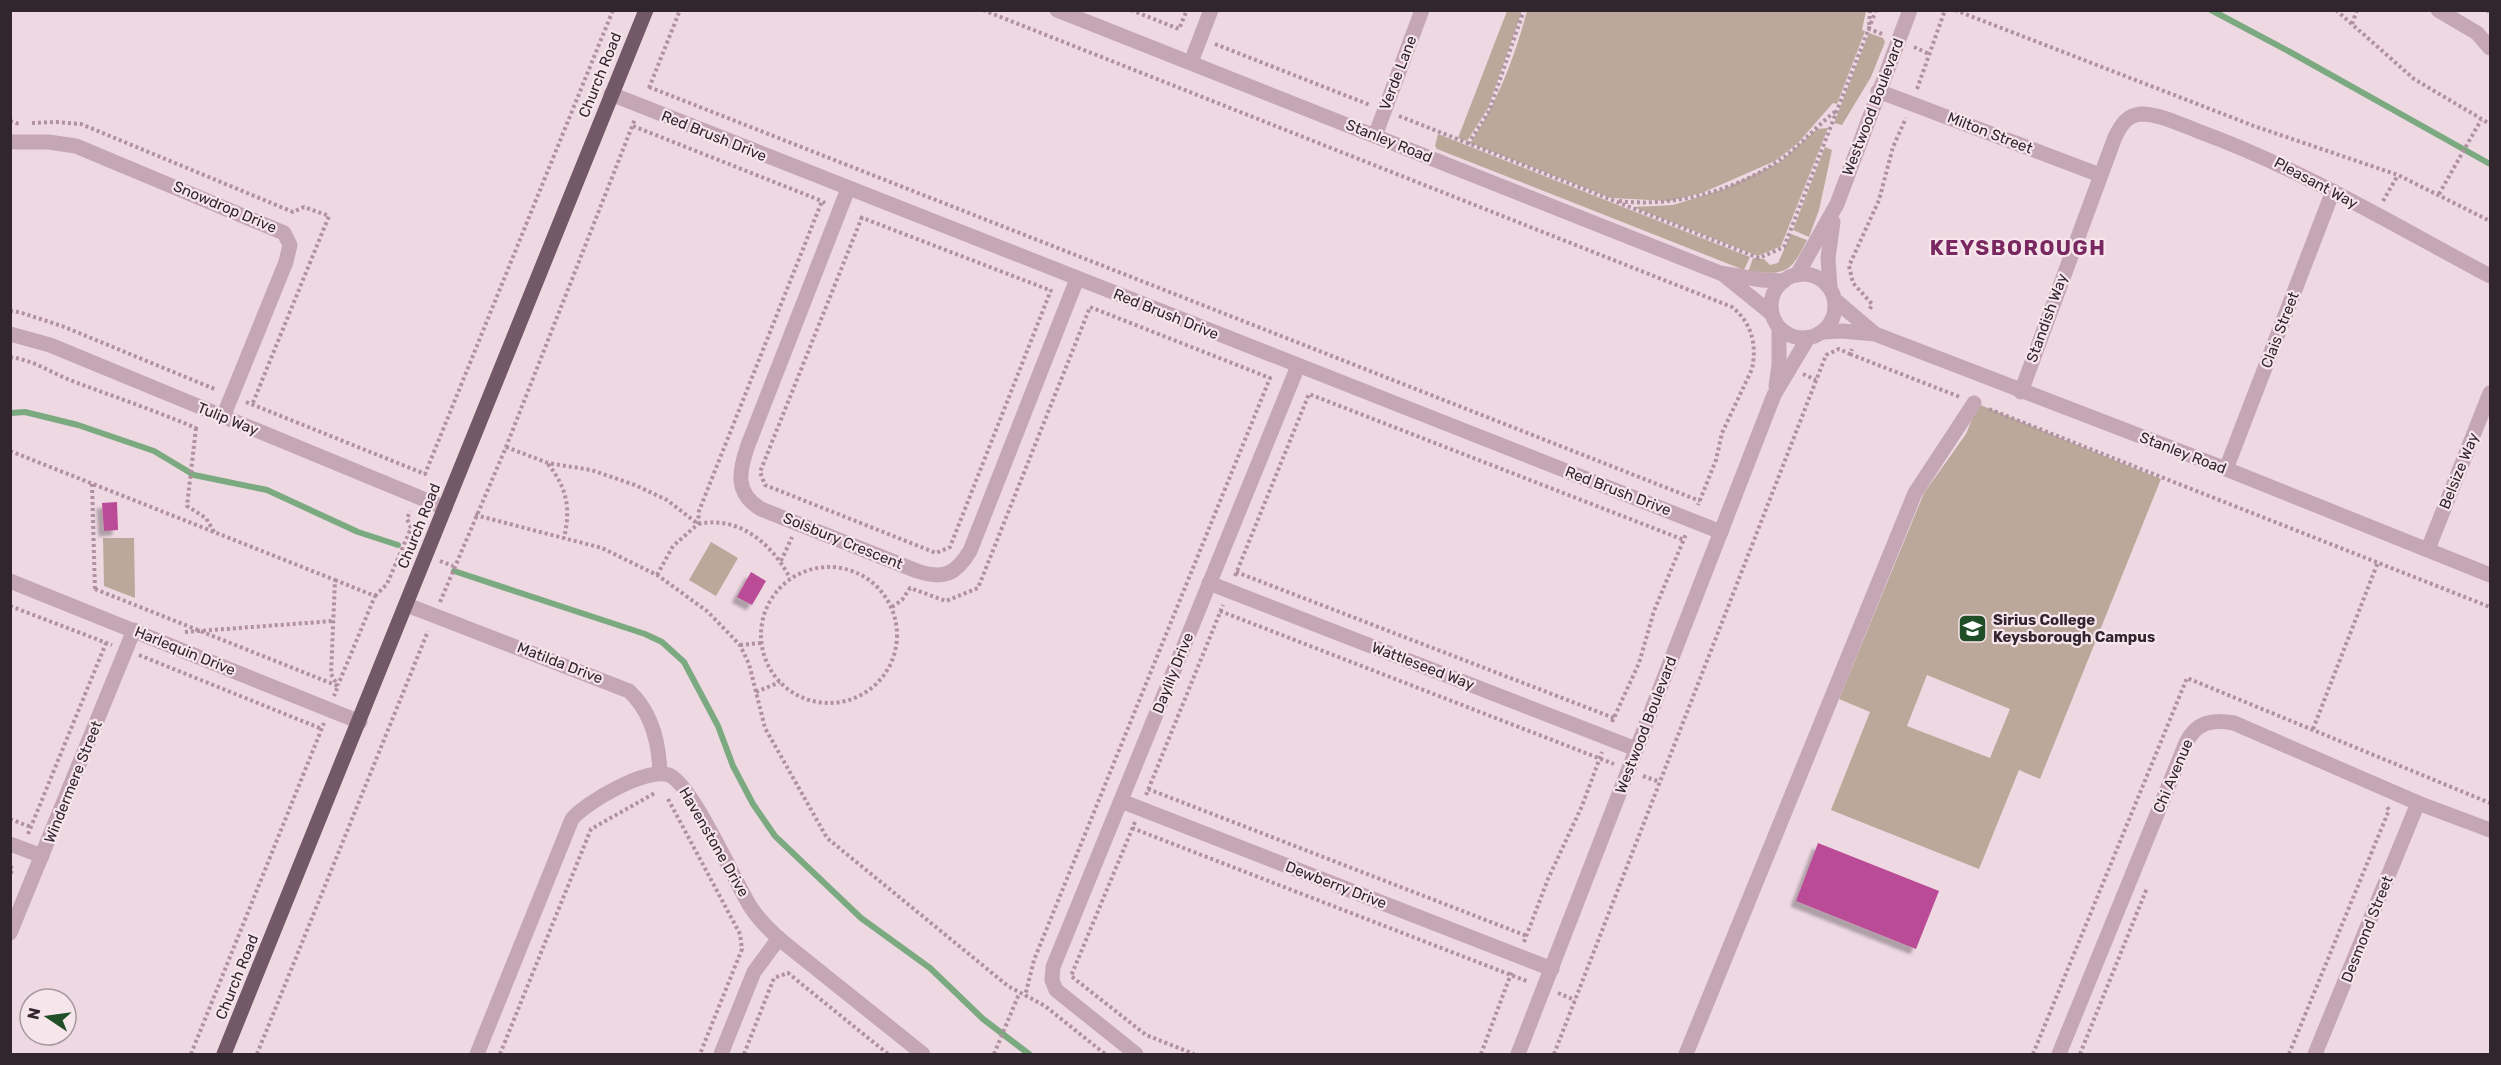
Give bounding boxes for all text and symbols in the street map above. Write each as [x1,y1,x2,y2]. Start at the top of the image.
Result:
street label: Church Road [575,30,625,120]
street label: Verde Lane [1376,33,1420,113]
street label: Westwood Boulevard [1839,36,1907,178]
street label: Red Brush Drive [659,107,769,165]
street label: Milton Street [1945,109,2035,158]
street label: Stanley Road [1343,116,1435,166]
street label: Pleasant Way [2271,153,2361,213]
street label: Snowdrop Drive [171,177,279,237]
district label: KEYSBOROUGH [1930,235,2106,260]
street label: Standish Way [2023,271,2071,365]
street label: Red Brush Drive [1111,285,1221,343]
street label: Clais Street [2257,289,2303,371]
street label: Tulip Way [195,399,261,439]
street label: Stanley Road [2137,428,2229,478]
street label: Belsize Way [2436,430,2482,512]
street label: Red Brush Drive [1562,463,1674,519]
street label: Church Road [394,481,444,571]
street label: Solsbury Crescent [780,509,906,573]
place label: Sirius College Keysborough Campus [1993,611,2155,646]
school or university icon: Sirius College Keysborough Campus [1956,613,1988,645]
street label: Harlequin Drive [132,623,238,679]
street label: Daylily Drive [1149,630,1197,716]
street label: Matilda Drive [515,638,605,688]
street label: Wattleseed Way [1369,638,1477,694]
street label: Westwood Boulevard [1612,654,1680,796]
street label: Windermere Street [40,718,106,846]
street label: Chi Avenue [2149,736,2197,816]
street label: Havenstone Drive [675,784,753,900]
street label: Dewberry Drive [1283,857,1389,913]
street label: Desmond Street [2337,873,2397,985]
street label: Church Road [212,932,262,1022]
north arrow [18,987,78,1047]
text: N [23,1006,44,1021]

